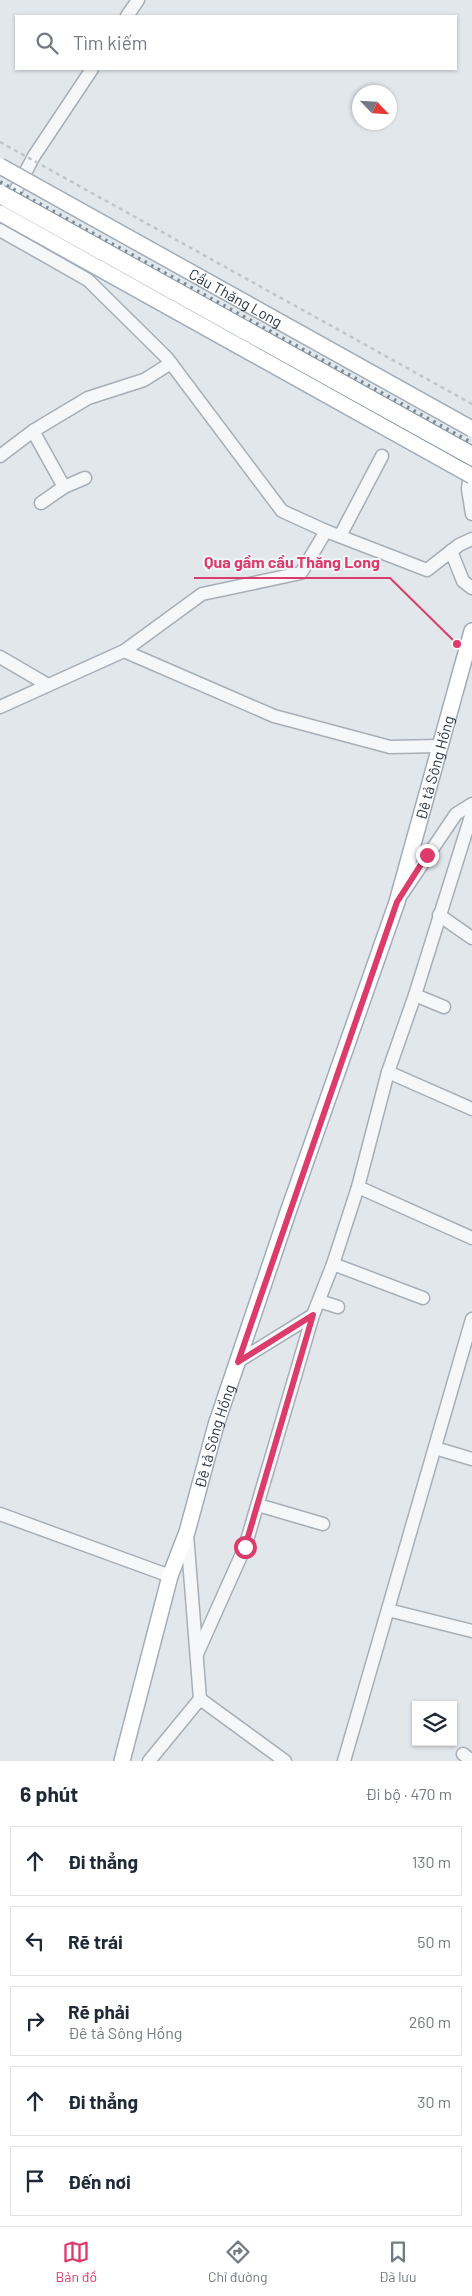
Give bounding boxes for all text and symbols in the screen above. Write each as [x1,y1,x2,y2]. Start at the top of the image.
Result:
search box [15,15,457,70]
icon: search [33,29,61,57]
text: Tìm kiếm [73,31,148,54]
north arrow [352,85,397,130]
street label: Cầu Thăng Long [186,264,286,331]
callout: Qua gầm cầu Thăng Long [194,547,390,578]
text: Qua gầm cầu Thăng Long [204,552,380,571]
street label: Đê tả Sông Hồng [411,714,457,822]
route end [416,844,439,867]
street label: Đê tả Sông Hồng [190,1382,238,1490]
route start [234,1536,257,1559]
map controls [412,1701,457,1746]
button: layers [412,1701,457,1746]
text: 6 phút [20,1781,78,1806]
text: Đi bộ · 470 m [365,1784,452,1803]
icon: ahead [21,1847,49,1875]
text: Đi thẳng [68,1850,138,1873]
text: 130 m [412,1852,451,1871]
icon: left [21,1927,49,1955]
text: Rẽ trái [68,1930,123,1953]
text: 50 m [417,1932,451,1951]
text: Rẽ phải [68,2000,130,2023]
icon: right [21,2007,49,2035]
text: 260 m [409,2012,451,2031]
text: Đê tả Sông Hồng [68,2023,182,2042]
icon: ahead [21,2087,49,2115]
text: Đi thẳng [68,2090,138,2113]
text: 30 m [417,2092,451,2111]
icon: arrive [21,2167,49,2195]
text: Đến nơi [68,2170,131,2193]
tab: Bản đồ [56,2238,97,2285]
tab: Chỉ đường [208,2238,268,2285]
tab: Đã lưu [379,2238,416,2285]

